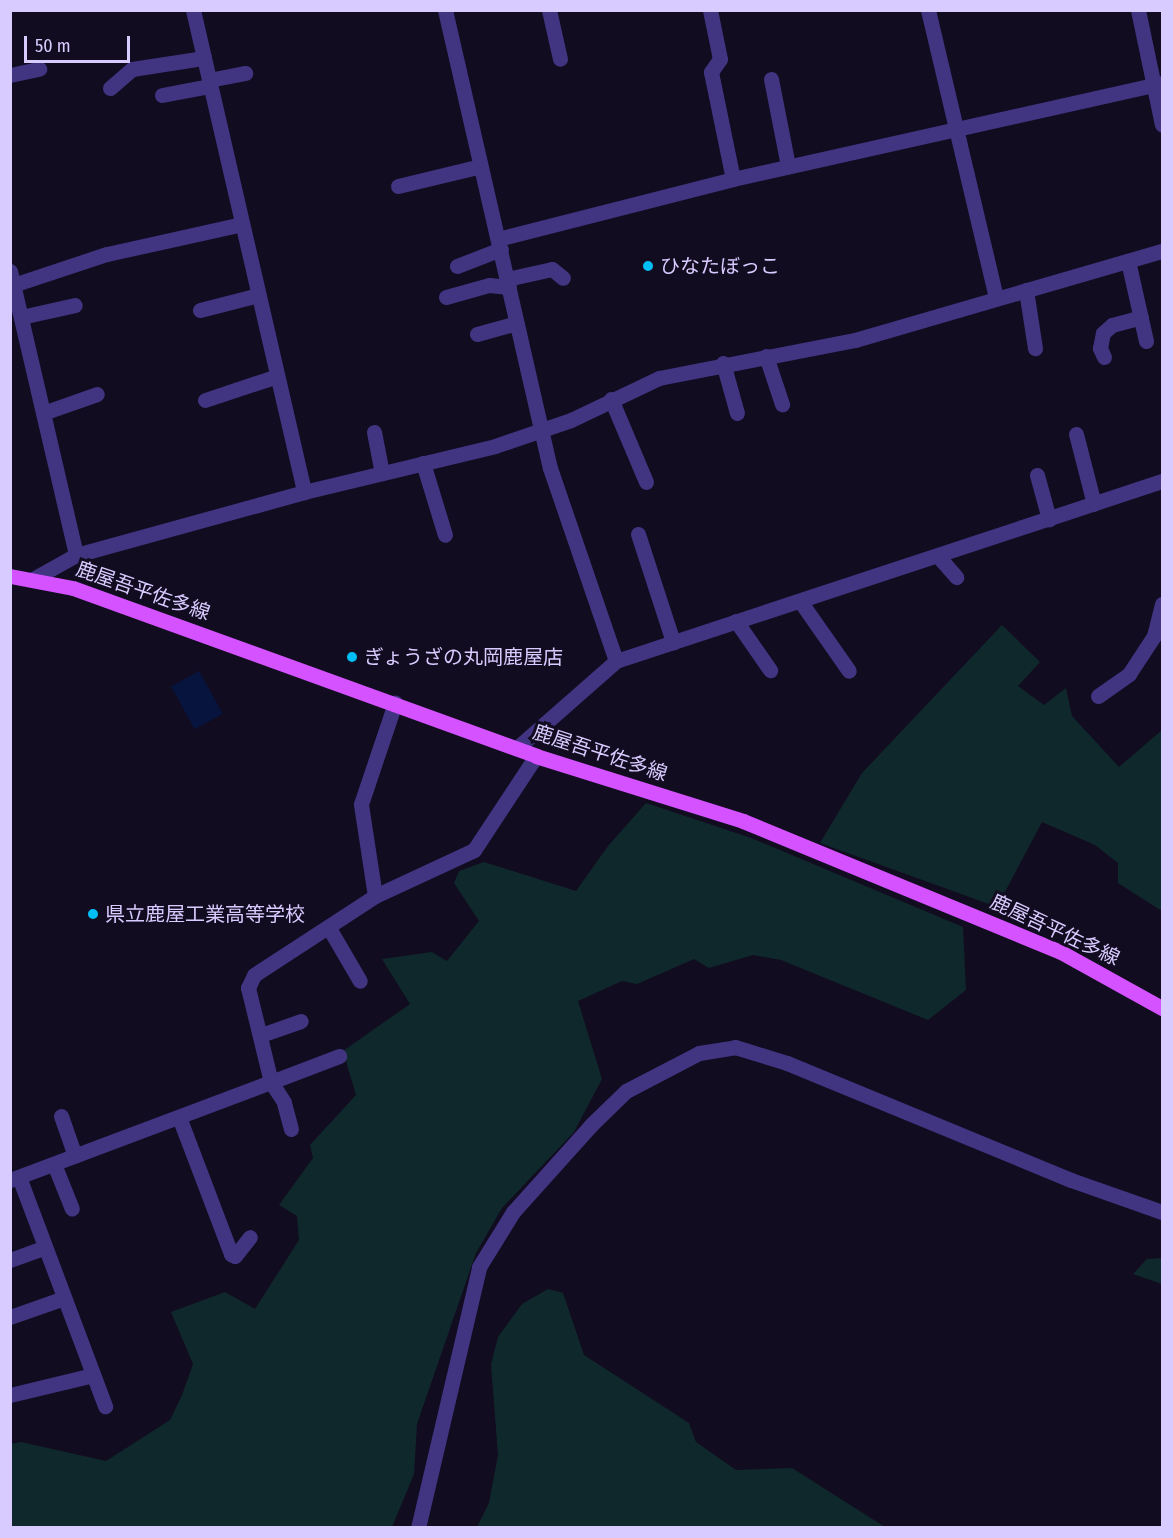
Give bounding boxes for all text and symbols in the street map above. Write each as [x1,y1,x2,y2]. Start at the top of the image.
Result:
scale bar [27,24,134,62]
text: 50 m [35,35,71,57]
place label: ひなたぼっこ [660,254,780,278]
marker: ひなたぼっこ [641,259,655,273]
street label: 鹿屋吾平佐多線 [73,557,213,625]
place label: ぎょうざの丸岡鹿屋店 [364,645,564,669]
marker: ぎょうざの丸岡鹿屋店 [345,650,359,664]
street label: 鹿屋吾平佐多線 [530,720,670,786]
street label: 鹿屋吾平佐多線 [986,890,1124,970]
place label: 県立鹿屋工業高等学校 [105,902,305,926]
marker: 県立鹿屋工業高等学校 [86,907,100,921]

